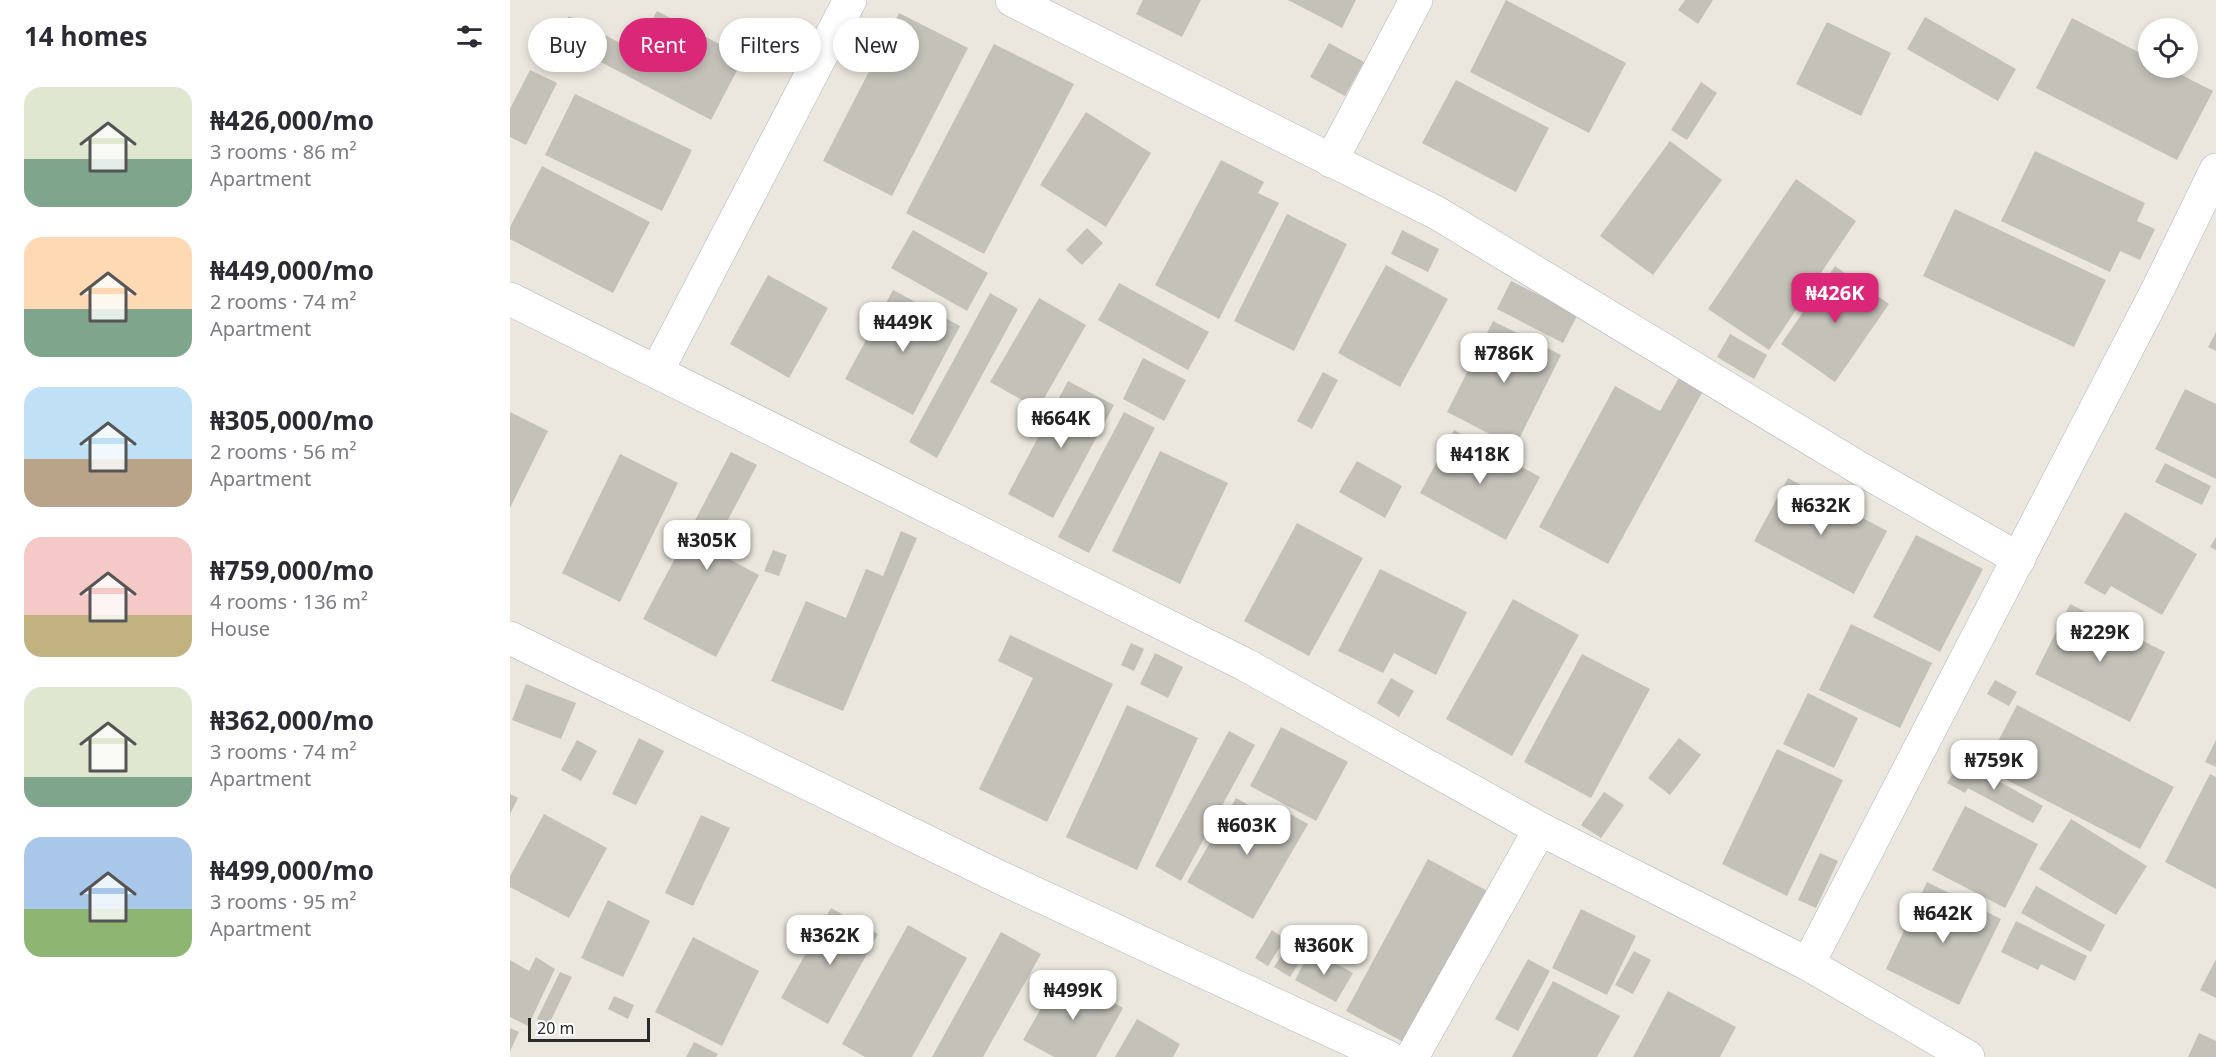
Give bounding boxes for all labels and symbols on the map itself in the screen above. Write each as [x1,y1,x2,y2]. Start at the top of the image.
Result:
pin: ₦426K [1793,273,1877,324]
pin: ₦449K [861,302,945,353]
pin: ₦786K [1462,333,1546,384]
pin: ₦664K [1019,398,1103,449]
pin: ₦418K [1438,434,1522,485]
pin: ₦632K [1779,485,1863,536]
pin: ₦305K [665,520,749,571]
pin: ₦229K [2058,612,2142,663]
pin: ₦759K [1952,740,2036,791]
pin: ₦603K [1205,805,1289,856]
pin: ₦642K [1901,893,1985,944]
pin: ₦362K [788,915,872,966]
pin: ₦360K [1282,925,1366,976]
pin: ₦499K [1031,970,1115,1021]
scale bar [528,1015,650,1042]

